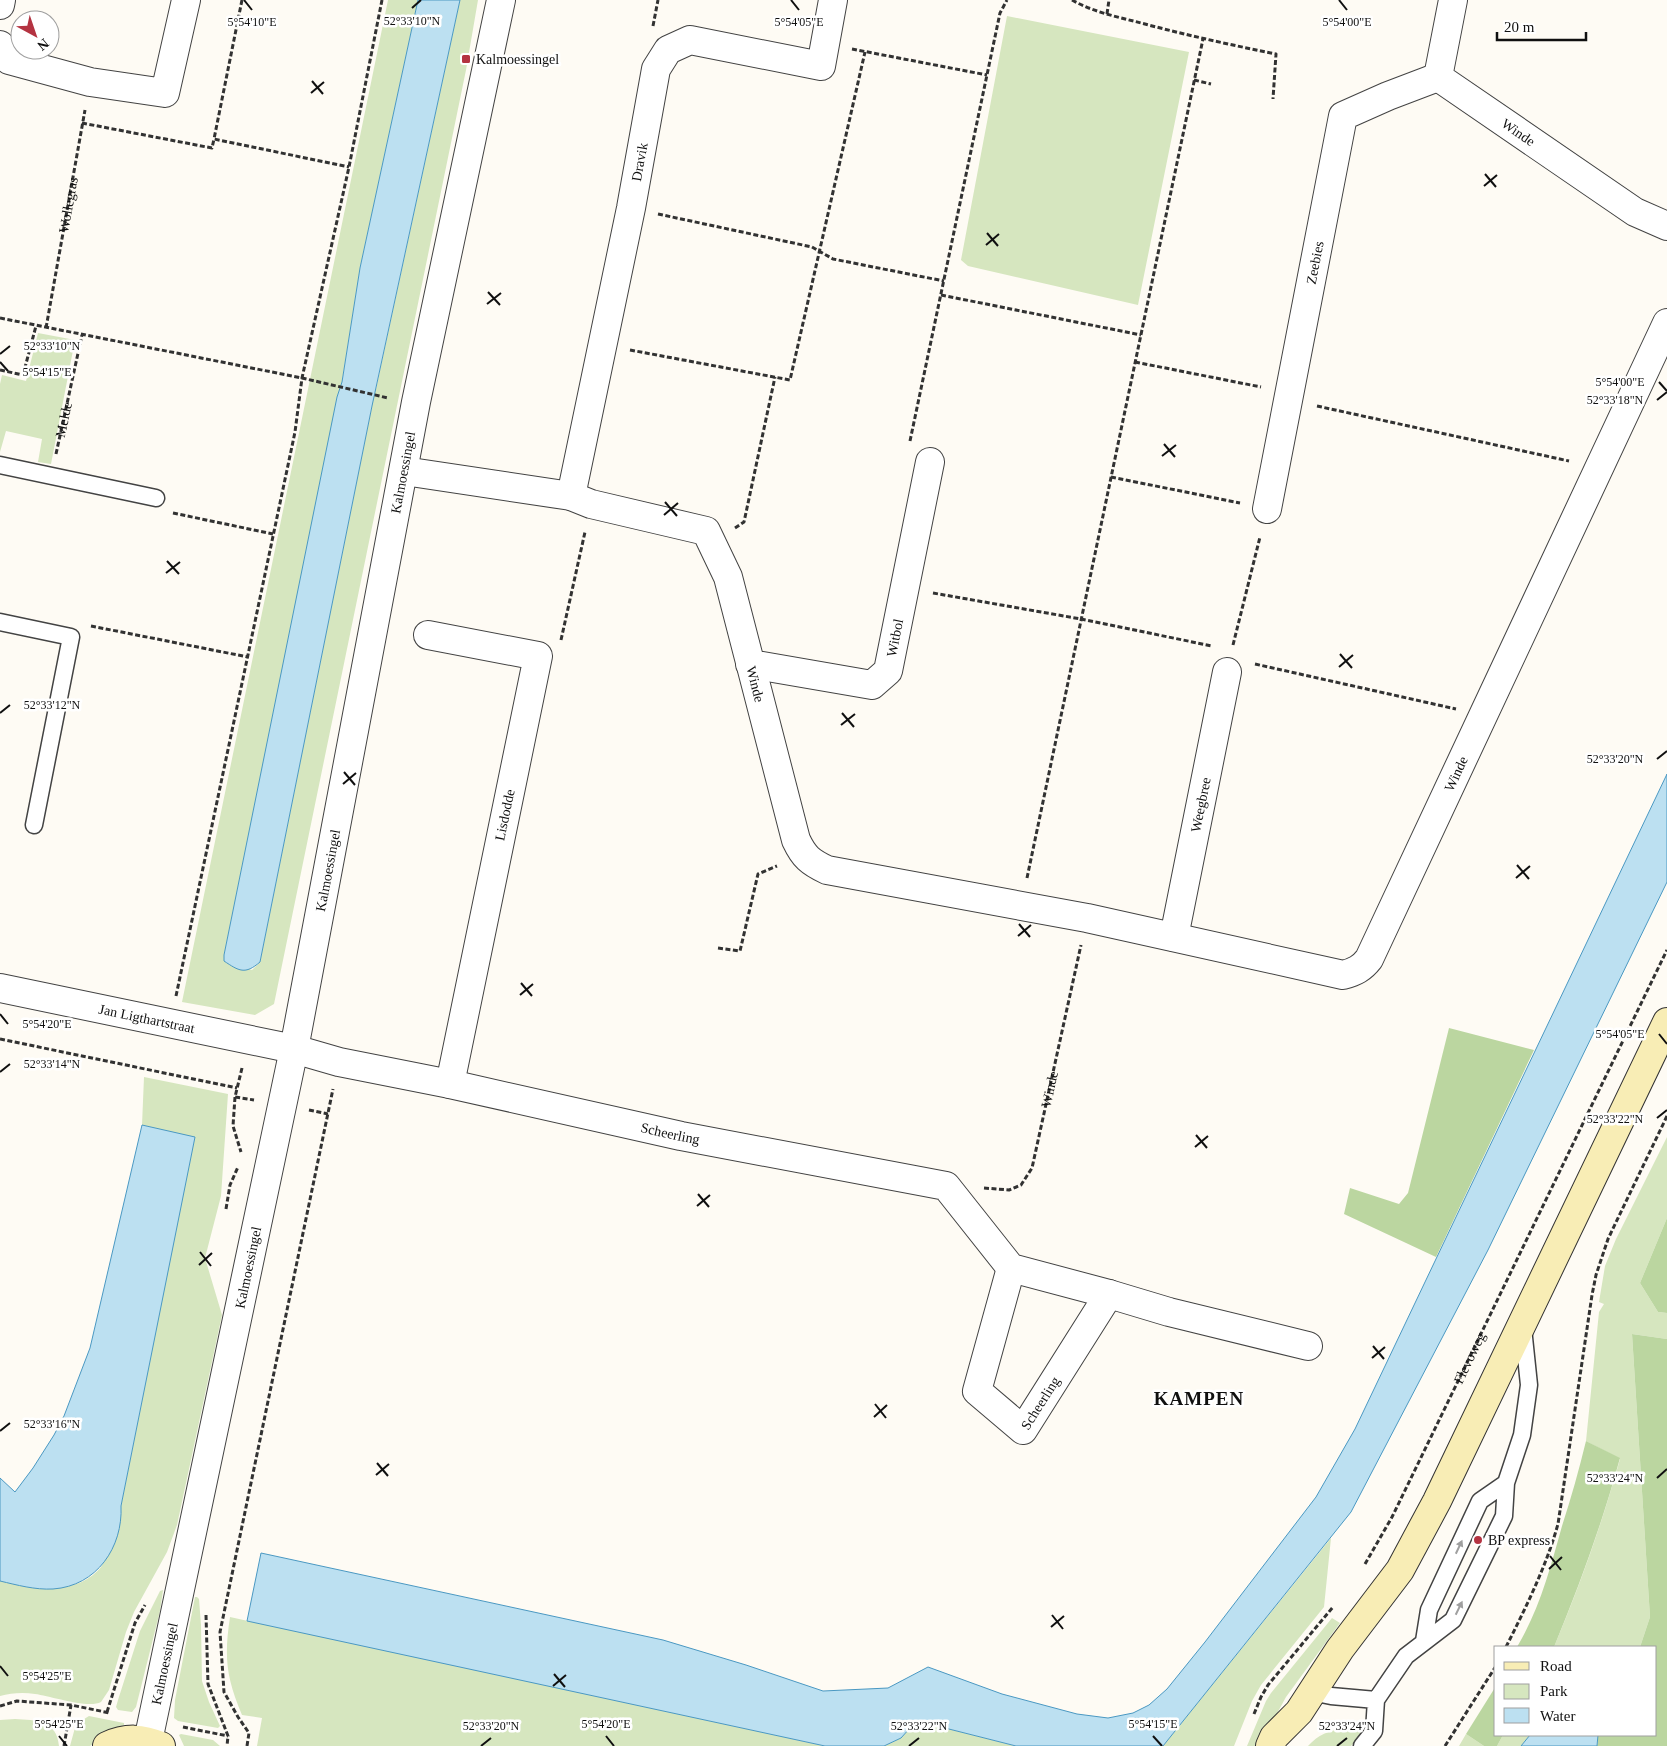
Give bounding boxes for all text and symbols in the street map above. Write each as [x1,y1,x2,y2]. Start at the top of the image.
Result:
north arrow [10,10,60,60]
scale bar [1497,10,1586,42]
text: 52°33'10"N [384,14,441,28]
text: 5°54'10"E [227,15,277,29]
text: 5°54'05"E [774,15,824,29]
text: 5°54'00"E [1322,15,1372,29]
text: 20 m [1504,19,1535,35]
text: N [34,36,52,54]
place label: Kalmoessingel [476,52,559,67]
marker: Kalmoessingel [460,53,472,65]
street label: Winde [1499,116,1538,149]
street label: Dravik [628,141,650,182]
street label: Wollegras [56,176,80,234]
street label: Zeebies [1303,240,1326,285]
text: 52°33'10"N [24,339,81,353]
text: 5°54'15"E [22,365,72,379]
text: 5°54'00"E [1595,375,1645,389]
text: 52°33'18"N [1587,393,1644,407]
street label: Melde [52,401,75,439]
street label: Kalmoessingel [388,430,418,515]
street label: Witbol [884,617,906,658]
street label: Winde [744,664,768,704]
text: 52°33'12"N [24,698,81,712]
text: 52°33'20"N [1587,752,1644,766]
street label: Winde [1441,754,1470,794]
street label: Weegbree [1188,776,1213,833]
street label: Lisdodde [492,788,518,842]
street label: Kalmoessingel [313,828,343,913]
street label: Jan Ligthartstraat [98,1001,196,1036]
text: 5°54'20"E [22,1017,72,1031]
text: 5°54'05"E [1595,1027,1645,1041]
text: 52°33'14"N [24,1057,81,1071]
street label: Winde [1038,1070,1061,1109]
text: 52°33'22"N [1587,1112,1644,1126]
street label: Scheerling [639,1120,701,1147]
street label: Kalmoessingel [232,1225,264,1310]
street label: Flevoweg [1450,1330,1488,1386]
street label: Scheerling [1018,1374,1062,1432]
district label: KAMPEN [1154,1388,1244,1409]
text: 52°33'16"N [24,1417,81,1431]
text: 52°33'24"N [1587,1471,1644,1485]
place label: BP express [1488,1533,1550,1548]
marker: BP express [1472,1534,1484,1546]
one-way arrow [1455,1540,1463,1554]
one-way arrow [1455,1601,1463,1615]
street label: Kalmoessingel [148,1621,180,1706]
legend [1494,1646,1657,1736]
text: Road [1540,1658,1572,1674]
text: 5°54'25"E [22,1669,72,1683]
text: Park [1540,1683,1568,1699]
text: Water [1540,1708,1575,1724]
text: 5°54'25"E [34,1717,84,1731]
text: 5°54'20"E [581,1717,631,1731]
text: 5°54'15"E [1128,1717,1178,1731]
text: 52°33'20"N [463,1719,520,1733]
text: 52°33'22"N [891,1719,948,1733]
text: 52°33'24"N [1319,1719,1376,1733]

